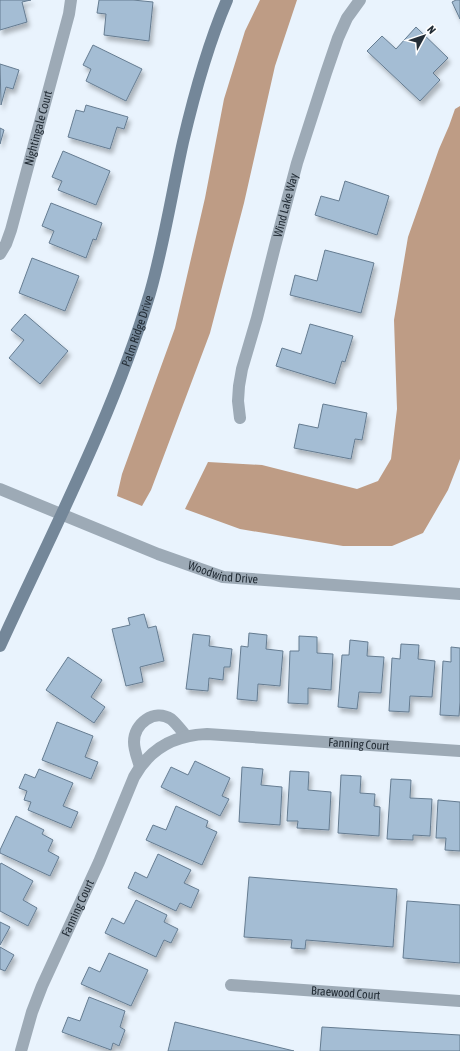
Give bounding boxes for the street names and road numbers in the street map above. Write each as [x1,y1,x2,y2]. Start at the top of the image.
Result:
street label: Nightingale Court [22,88,55,167]
street label: Wind Lake Way [271,171,301,239]
street label: Palm Ridge Drive [119,293,156,369]
street label: Woodwind Drive [186,558,259,586]
street label: Fanning Court [328,735,390,753]
street label: Fanning Court [59,877,97,939]
street label: Braewood Court [311,984,381,1002]

